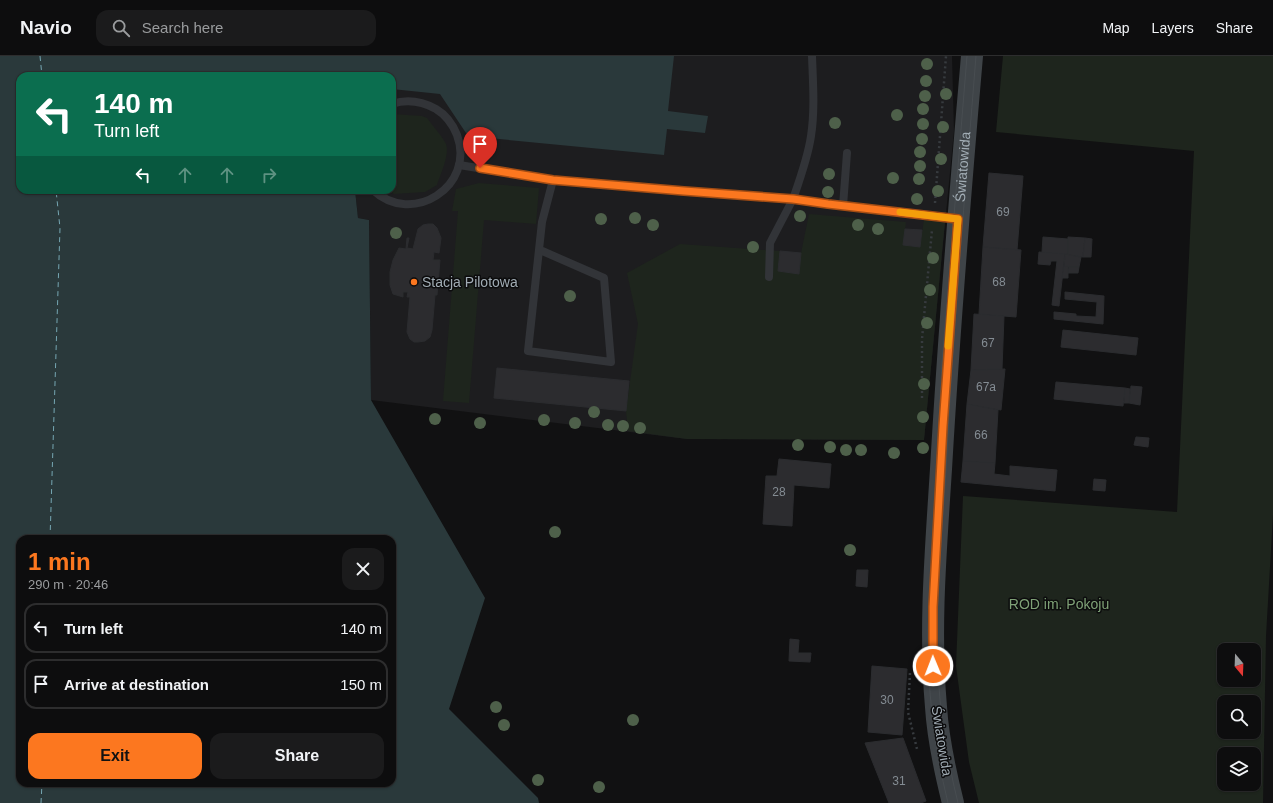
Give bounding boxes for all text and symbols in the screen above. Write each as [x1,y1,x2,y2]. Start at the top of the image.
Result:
search box [96,10,376,46]
text: Navio [20,17,72,38]
icon: search [110,17,132,39]
text: Search here [142,19,223,36]
text: Map [1102,20,1130,36]
text: Layers [1152,20,1194,36]
text: Share [1216,20,1253,36]
icon: left [28,88,80,140]
text: 140 m [94,88,173,119]
text: Turn left [94,121,159,141]
pin [463,127,497,168]
street label: Światowida [951,131,974,203]
icon: arrive [469,133,491,155]
icon: left [132,164,154,186]
icon: ahead [174,164,196,186]
icon: ahead [216,164,238,186]
icon: right [258,164,280,186]
house number: 69 [996,205,1010,219]
place label: Stacja Pilotowa [422,274,518,290]
house number: 68 [992,275,1006,289]
marker: Stacja Pilotowa [409,277,419,287]
house number: 67 [981,336,995,350]
house number: 67a [976,380,996,394]
house number: 66 [974,428,988,442]
house number: 28 [772,485,786,499]
text: 1 min [28,548,91,575]
button: close [342,548,384,590]
text: 290 m · 20:46 [28,577,108,592]
park label: ROD im. Pokoju [1009,596,1109,612]
icon: left [30,617,52,639]
text: Turn left [64,620,123,637]
text: 140 m [340,620,382,637]
north arrow [1217,643,1261,687]
map controls [1217,643,1261,791]
position arrow [912,645,954,687]
icon: arrive [30,673,52,695]
text: Arrive at destination [64,676,209,693]
text: 150 m [340,676,382,693]
house number: 30 [880,693,894,707]
button: search [1217,695,1261,739]
street label: Światowida [929,705,956,777]
button: Exit [28,733,202,779]
button: Share [210,733,384,779]
button: layers [1217,747,1261,791]
house number: 31 [892,774,906,788]

